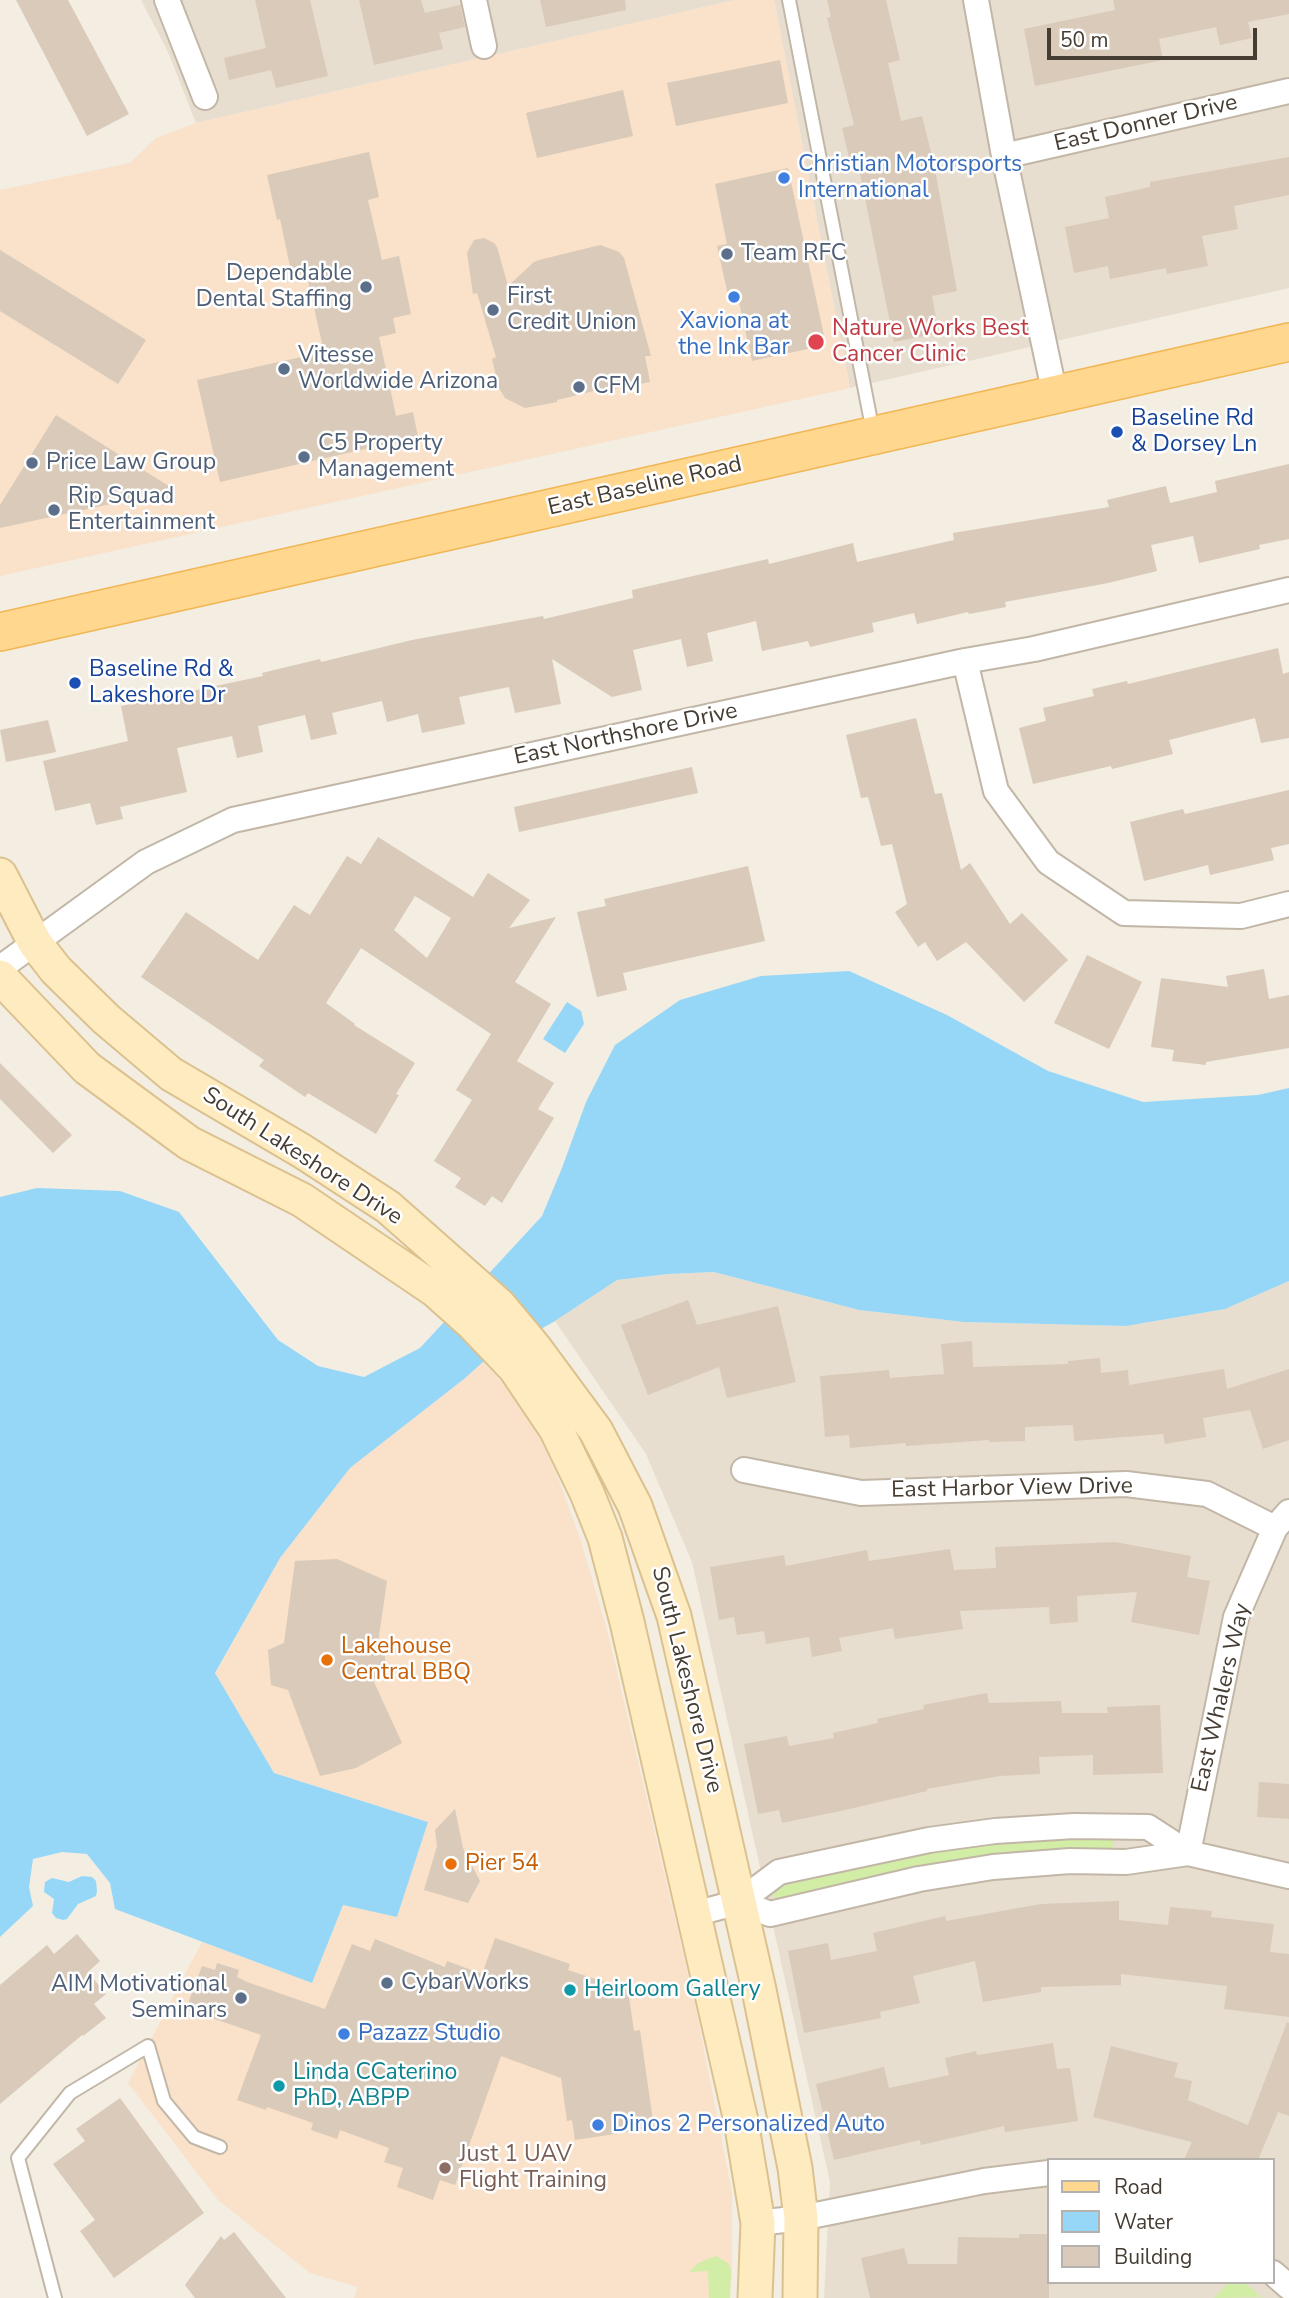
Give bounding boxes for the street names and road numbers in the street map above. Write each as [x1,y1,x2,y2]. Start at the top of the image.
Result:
street label: East Donner Drive [1052,89,1240,159]
street label: East Baseline Road [545,451,745,523]
street label: East Northshore Drive [512,698,740,772]
street label: South Lakeshore Drive [197,1082,407,1232]
street label: East Harbor View Drive [891,1473,1133,1505]
street label: South Lakeshore Drive [644,1564,728,1796]
street label: East Whalers Way [1187,1601,1257,1795]

